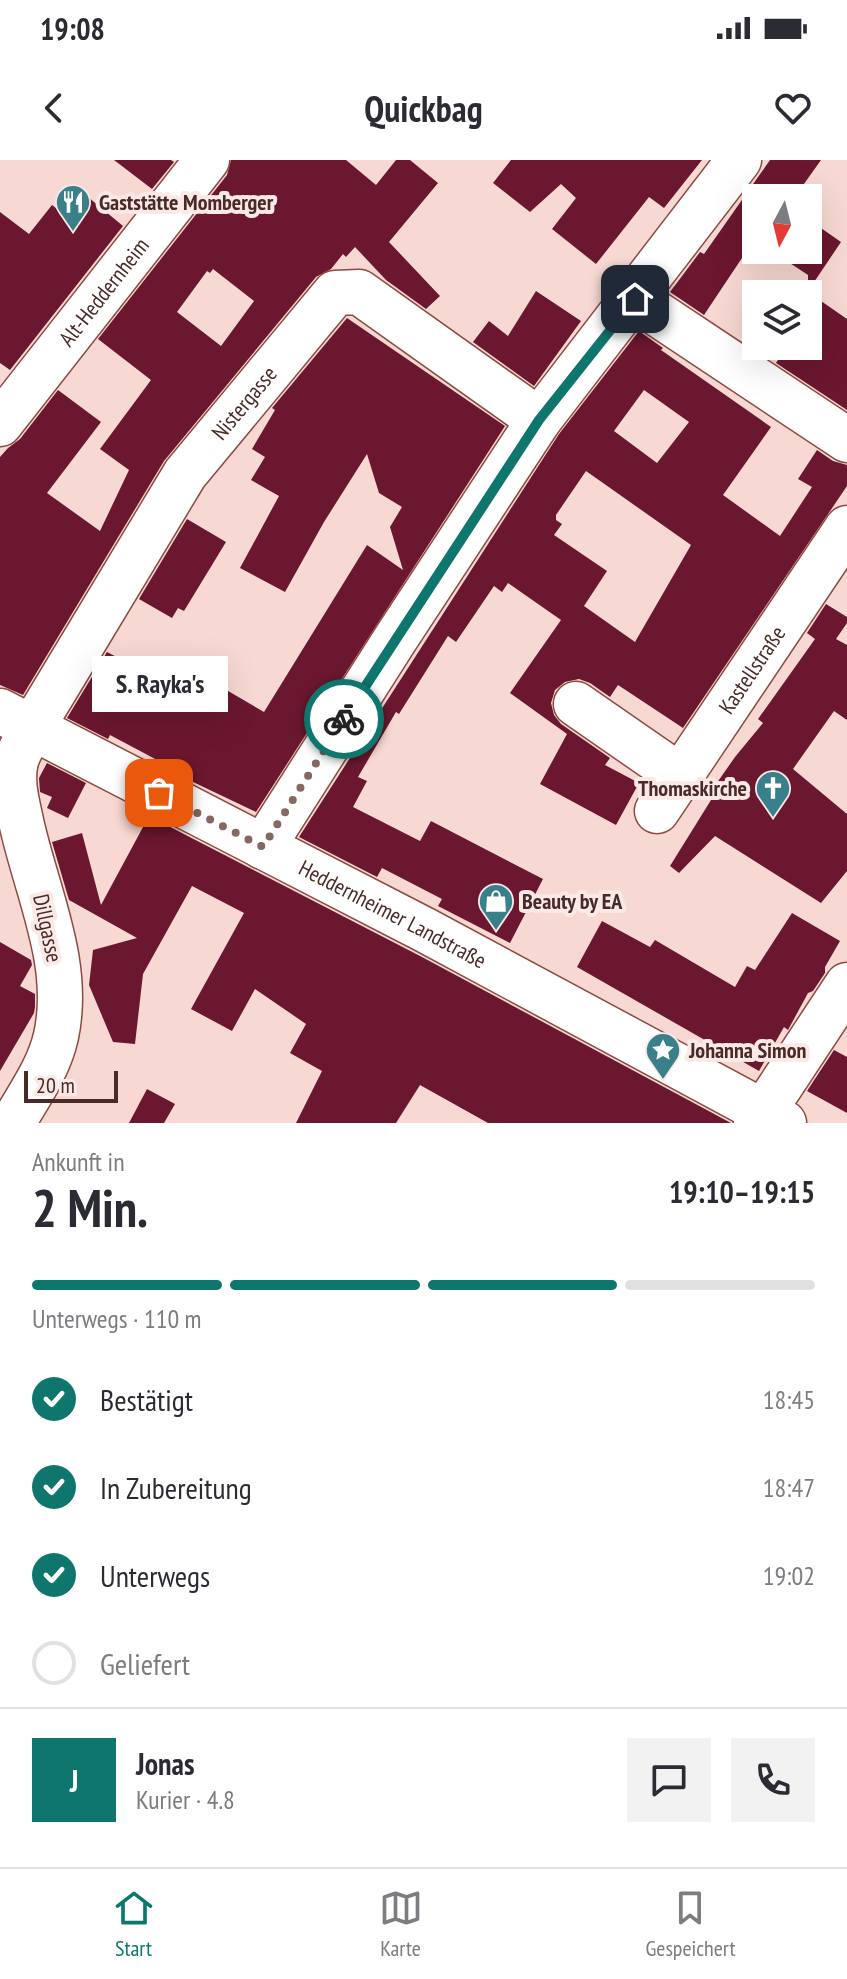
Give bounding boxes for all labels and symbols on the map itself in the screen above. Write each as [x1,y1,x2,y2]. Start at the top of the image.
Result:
restaurant icon: Gaststätte Momberger [54,183,92,233]
north arrow [742,184,822,264]
place label: Gaststätte Momberger [99,188,274,216]
street label: Alt-Heddernheim [52,232,155,352]
pin [601,265,669,333]
street label: Nistergasse [205,360,283,445]
street label: Kastellstraße [712,621,791,719]
callout: S. Rayka's [91,657,227,713]
courier [304,679,384,759]
pin [125,759,193,827]
church icon: Thomaskirche [754,769,792,819]
place label: Thomaskirche [638,774,747,802]
street label: Heddernheimer Landstraße [294,853,491,974]
shop icon: Beauty by EA [477,882,515,932]
place label: Beauty by EA [522,887,623,915]
street label: Dillgasse [27,891,69,965]
place icon: Johanna Simon [644,1031,682,1081]
place label: Johanna Simon [688,1036,806,1064]
scale bar [24,1067,118,1103]

